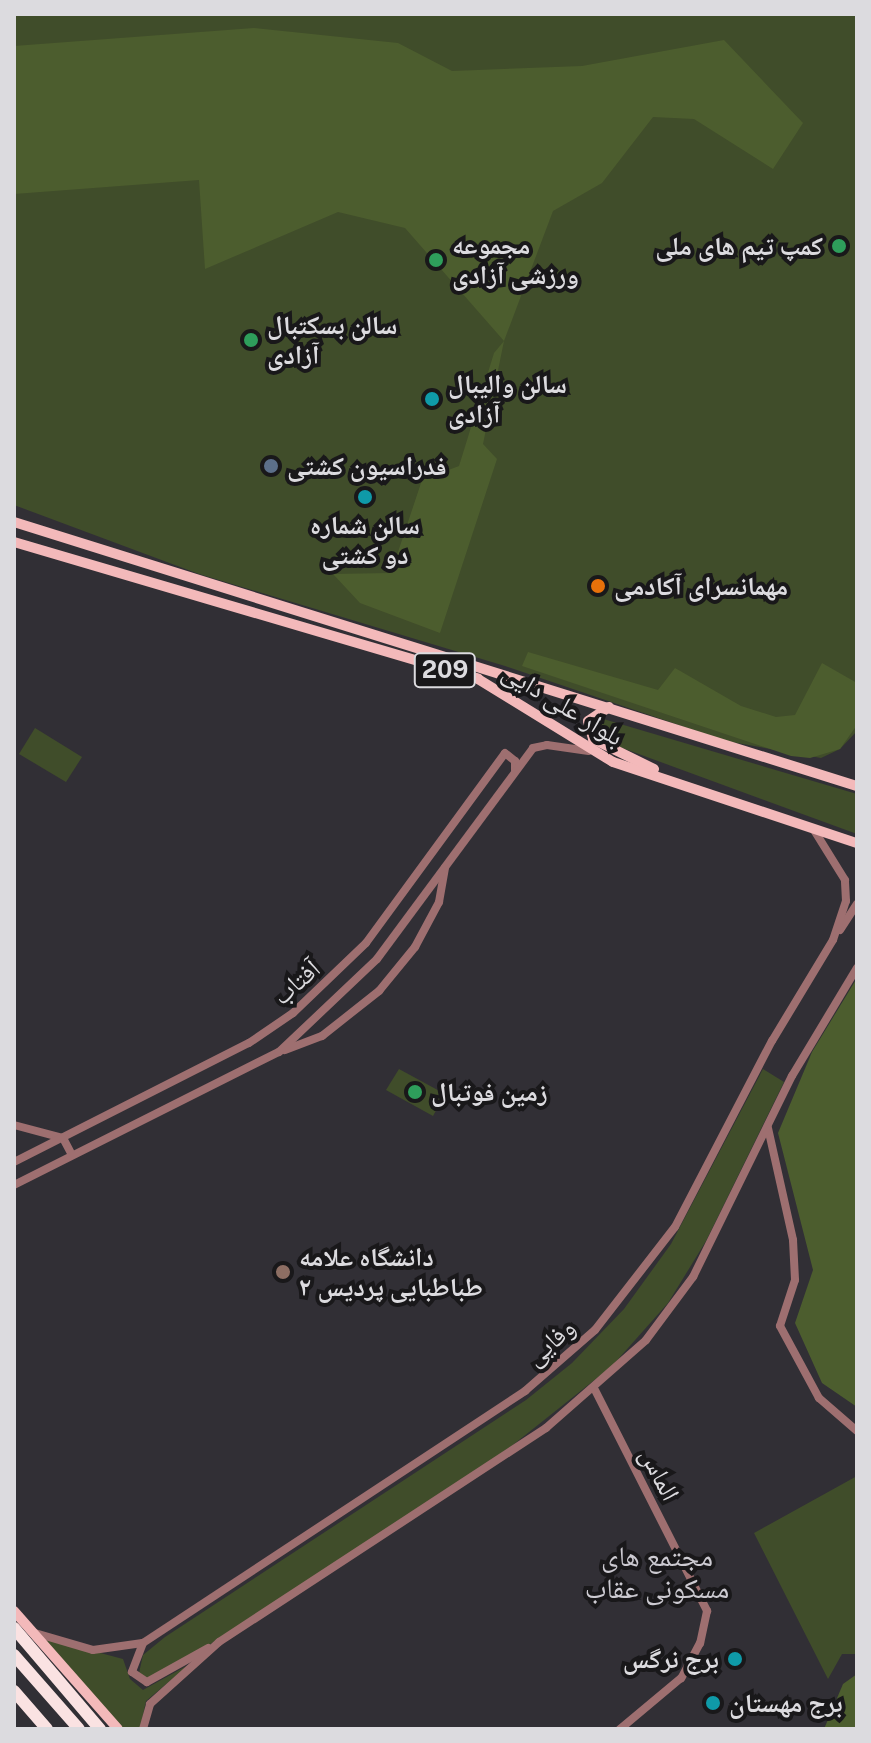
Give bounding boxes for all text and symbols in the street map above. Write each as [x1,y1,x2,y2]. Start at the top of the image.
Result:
place label: مجموعه ورزشی آزادی [452,229,579,290]
place label: کمپ تیم های ملی [655,230,823,262]
marker: کمپ تیم های ملی [830,237,848,255]
marker: مجموعه ورزشی آزادی [427,251,445,269]
place label: سالن بسکتبال آزادی [267,309,398,370]
marker: سالن بسکتبال آزادی [242,331,260,349]
place label: سالن والیبال آزادی [448,368,567,430]
marker: سالن والیبال آزادی [423,390,441,408]
place label: فدراسیون کشتی [287,450,447,482]
marker: فدراسیون کشتی [262,457,280,475]
marker: سالن شماره دو کشتی [356,488,374,506]
place label: سالن شماره دو کشتی [310,509,420,570]
place label: مهمانسرای آکادمی [614,570,788,602]
marker: مهمانسرای آکادمی [589,577,607,595]
road number: 209 [413,650,477,690]
street label: بلوار علی دایی [497,656,629,752]
street label: آفتاب [266,953,326,1011]
place label: زمین فوتبال [431,1076,548,1108]
marker: زمین فوتبال [406,1083,424,1101]
place label: دانشگاه علامه طباطبایی پردیس ۲ [299,1241,483,1302]
marker: دانشگاه علامه طباطبایی پردیس ۲ [274,1263,292,1281]
street label: وفایی [518,1312,582,1372]
street label: الماس [634,1442,686,1506]
district label: مجتمع های مسکونی عقاب [585,1539,729,1605]
place label: برج نرگس [623,1643,719,1675]
marker: برج نرگس [726,1650,744,1668]
place label: برج مهستان [729,1687,843,1719]
marker: برج مهستان [704,1694,722,1712]

